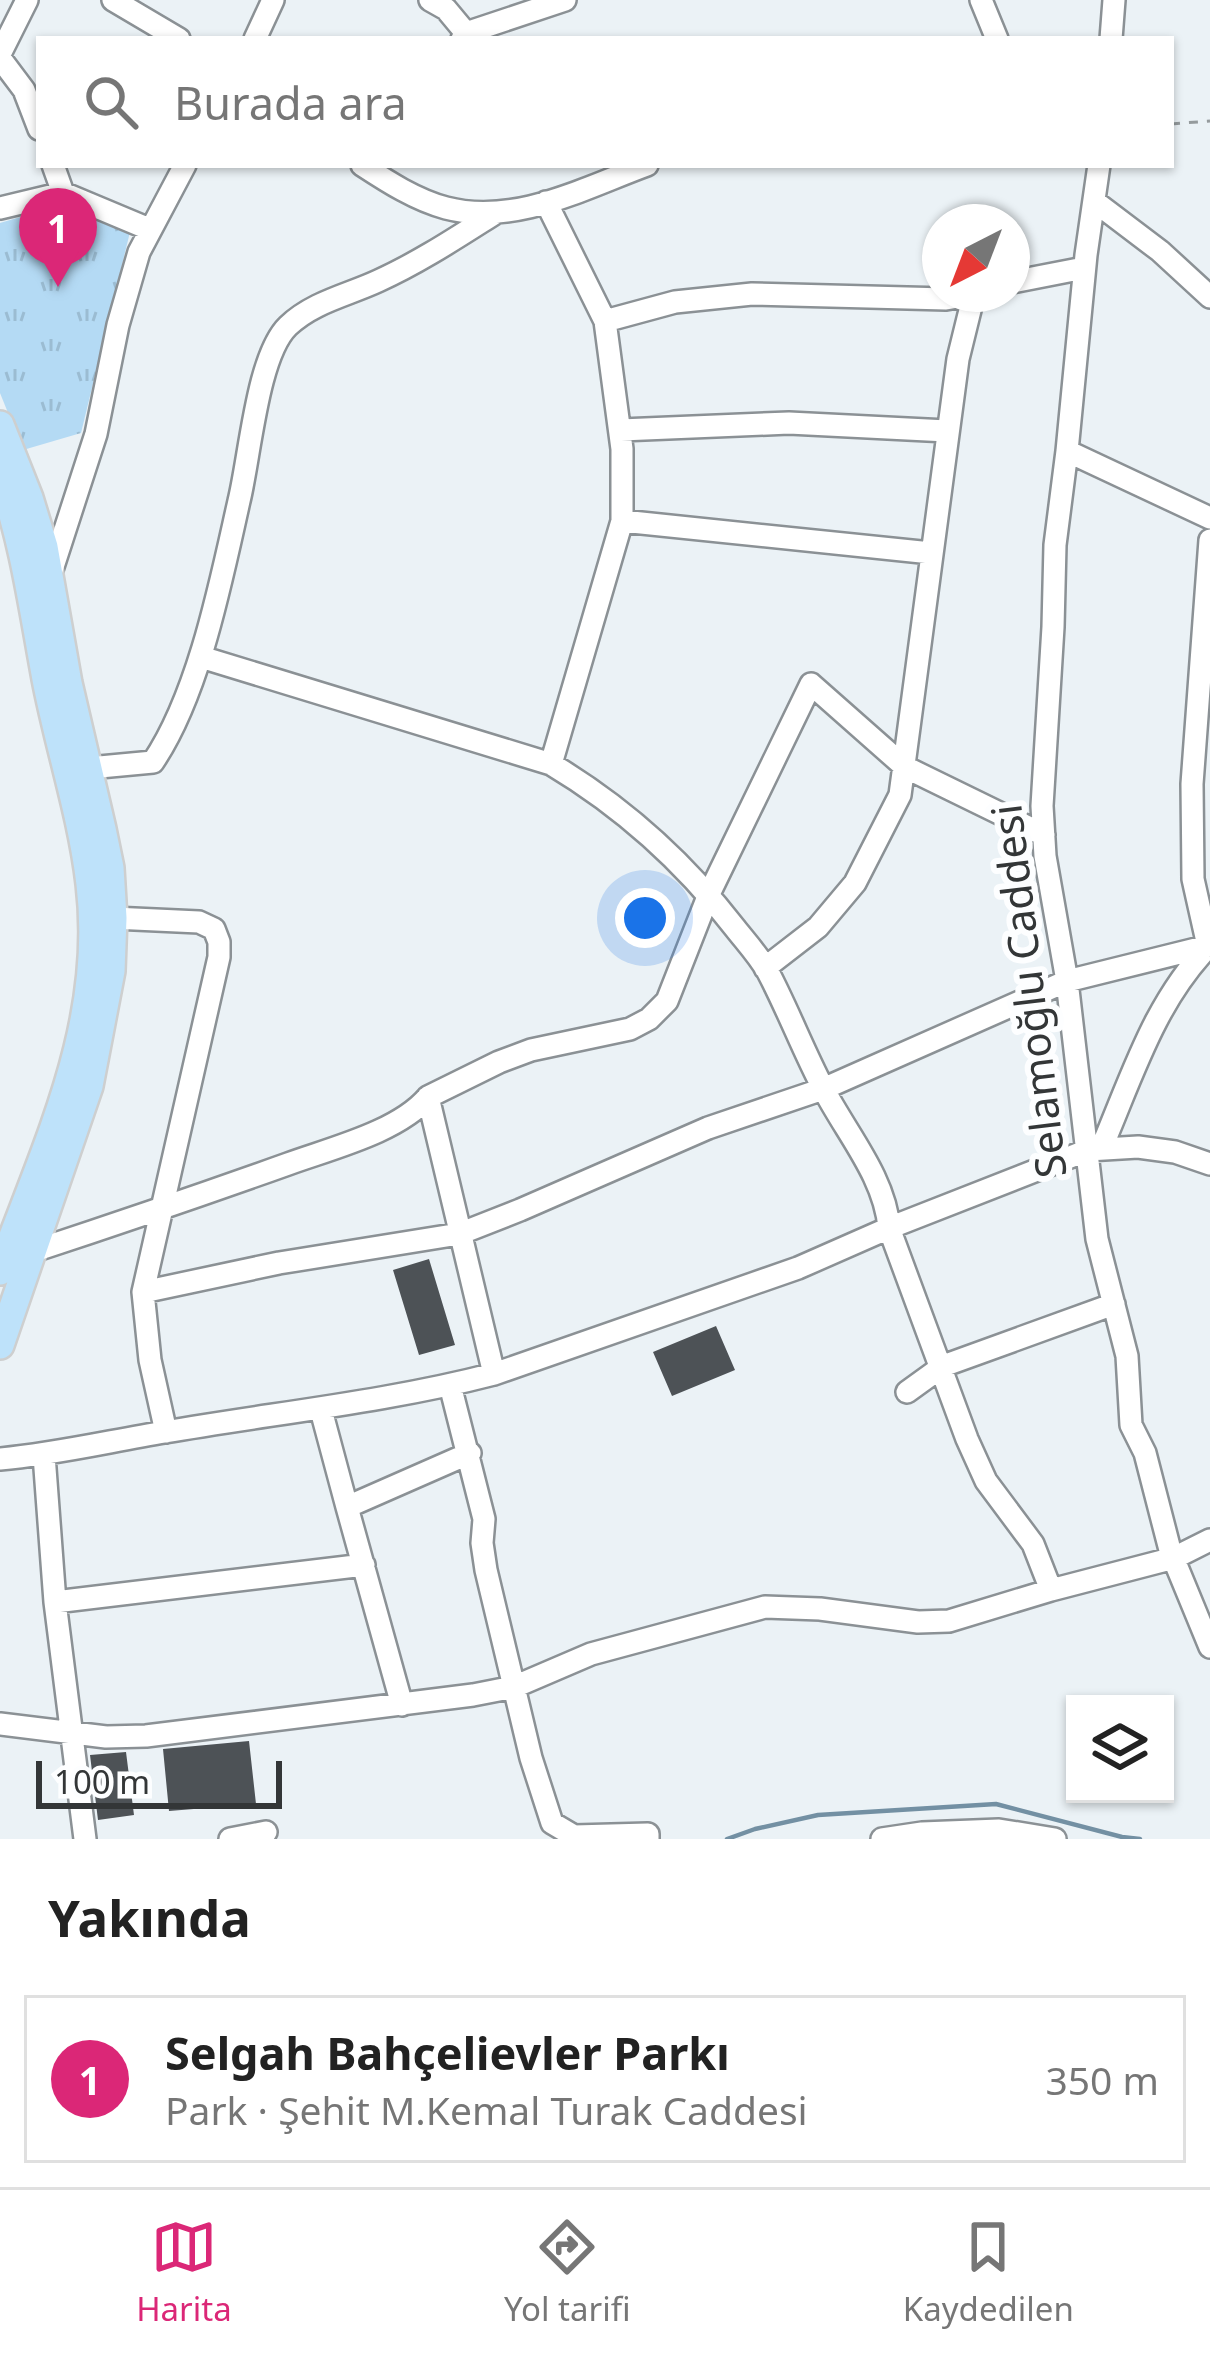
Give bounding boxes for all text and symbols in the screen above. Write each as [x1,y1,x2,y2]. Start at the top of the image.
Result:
search box [36,36,1174,168]
icon: search [78,69,144,135]
text: Burada ara [174,72,407,133]
pin: 1 [19,188,97,287]
north arrow [922,204,1030,312]
street label: Selamoğlu Caddesi [976,801,1079,1181]
your location [615,888,675,948]
map controls [1066,1695,1174,1803]
button: layers [1066,1695,1174,1803]
scale bar [36,1755,282,1808]
text: 100 m [54,1759,150,1804]
text: Yakında [48,1882,251,1952]
text: Selgah Bahçelievler Parkı [165,2022,730,2083]
text: 1 [79,2053,101,2106]
text: 350 m [1045,2053,1159,2106]
text: Park · Şehit M.Kemal Turak Caddesi [165,2083,808,2136]
tab: Harita [136,2214,232,2331]
tab: Yol tarifi [504,2214,631,2331]
tab: Kaydedilen [903,2214,1074,2331]

